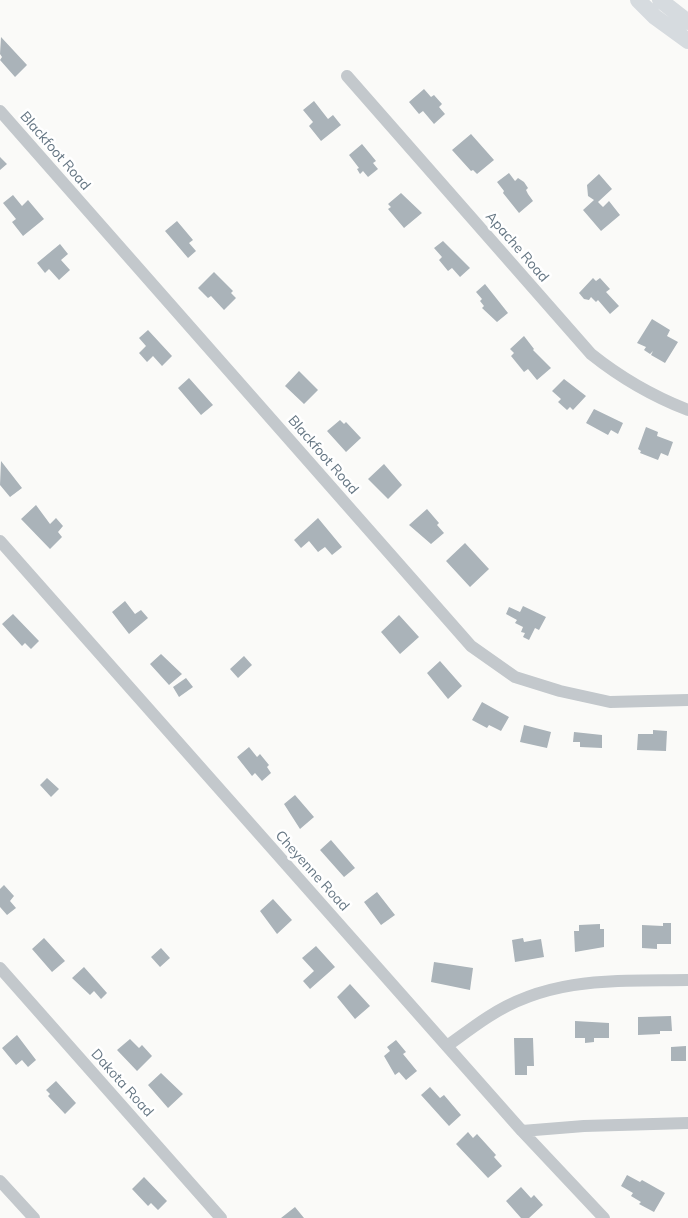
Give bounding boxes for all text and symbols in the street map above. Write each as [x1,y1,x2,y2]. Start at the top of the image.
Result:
street label: Blackfoot Road [16,108,94,194]
street label: Apache Road [482,208,552,286]
street label: Blackfoot Road [284,412,362,498]
street label: Cheyenne Road [272,827,352,915]
street label: Dakota Road [87,1046,157,1120]

